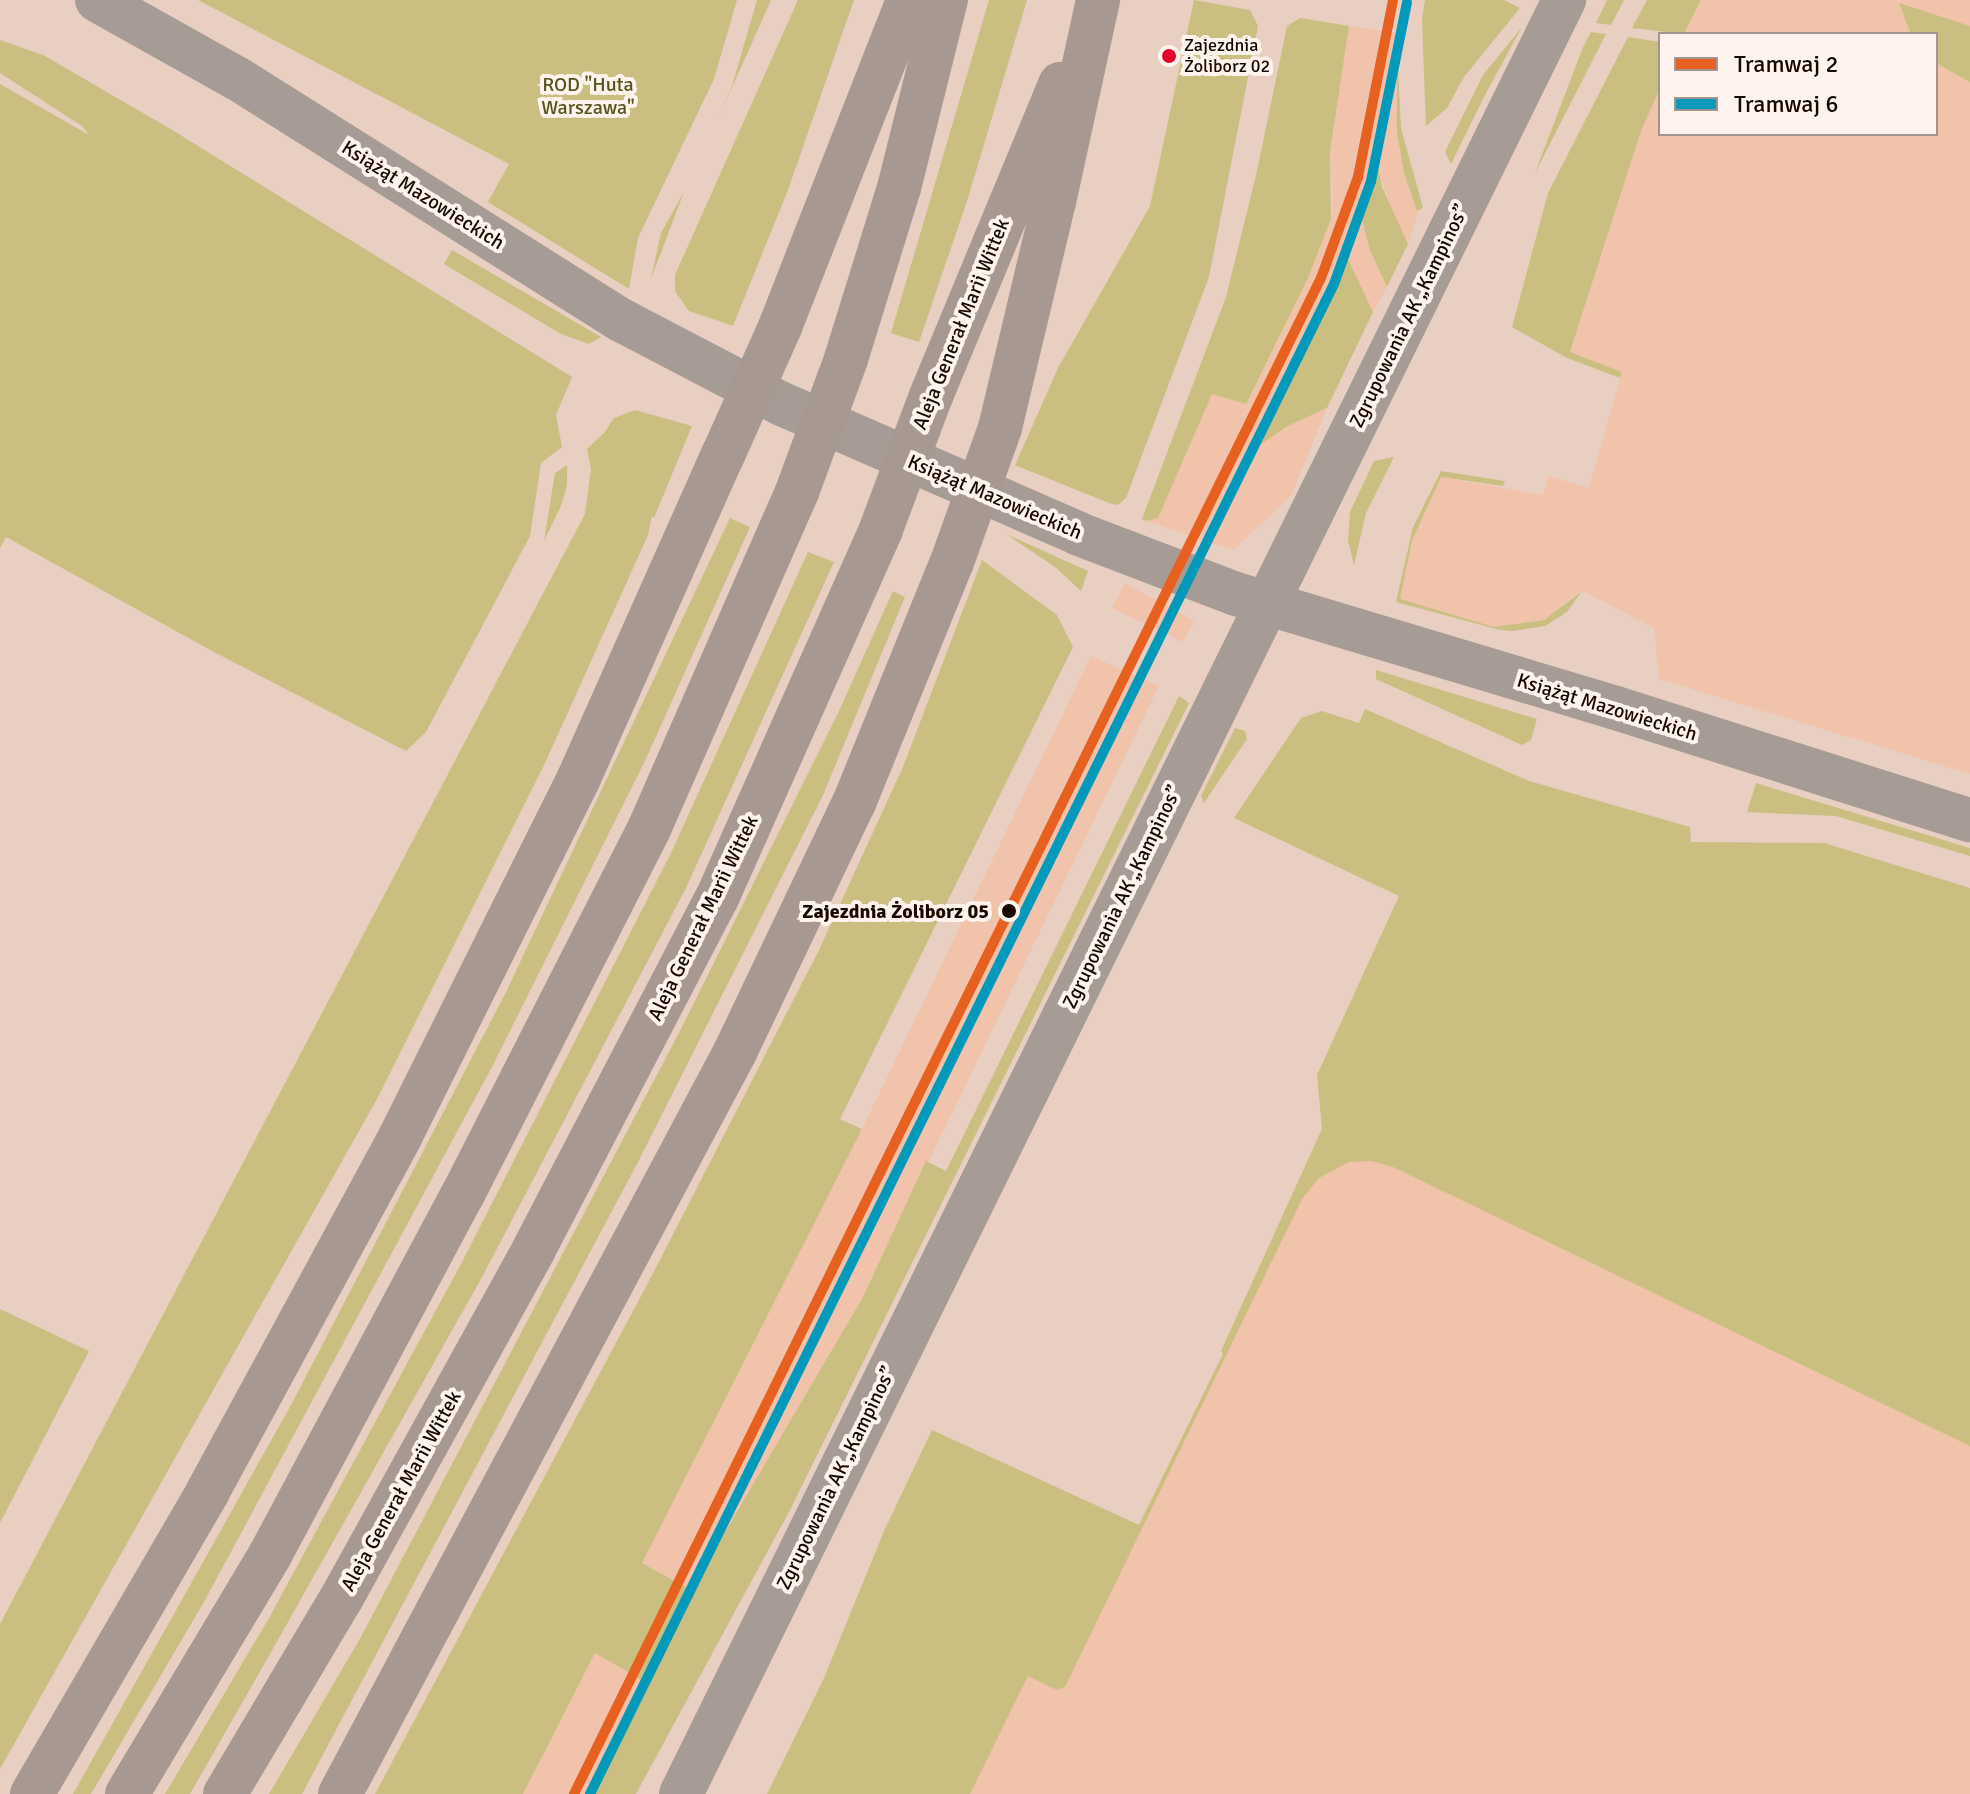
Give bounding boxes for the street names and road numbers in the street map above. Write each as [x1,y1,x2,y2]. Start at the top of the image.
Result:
street label: Książąt Mazowieckich [337,135,509,255]
street label: Zgrupowania AK „Kampinos” [1344,201,1474,431]
street label: Aleja Generał Marii Wittek [908,215,1014,433]
street label: Książąt Mazowieckich [904,449,1086,545]
street label: Książąt Mazowieckich [1514,668,1700,746]
street label: Zgrupowania AK „Kampinos” [1057,782,1187,1012]
street label: Aleja Generał Marii Wittek [643,811,763,1025]
street label: Zgrupowania AK „Kampinos” [771,1363,901,1593]
street label: Aleja Generał Marii Wittek [336,1387,466,1595]

